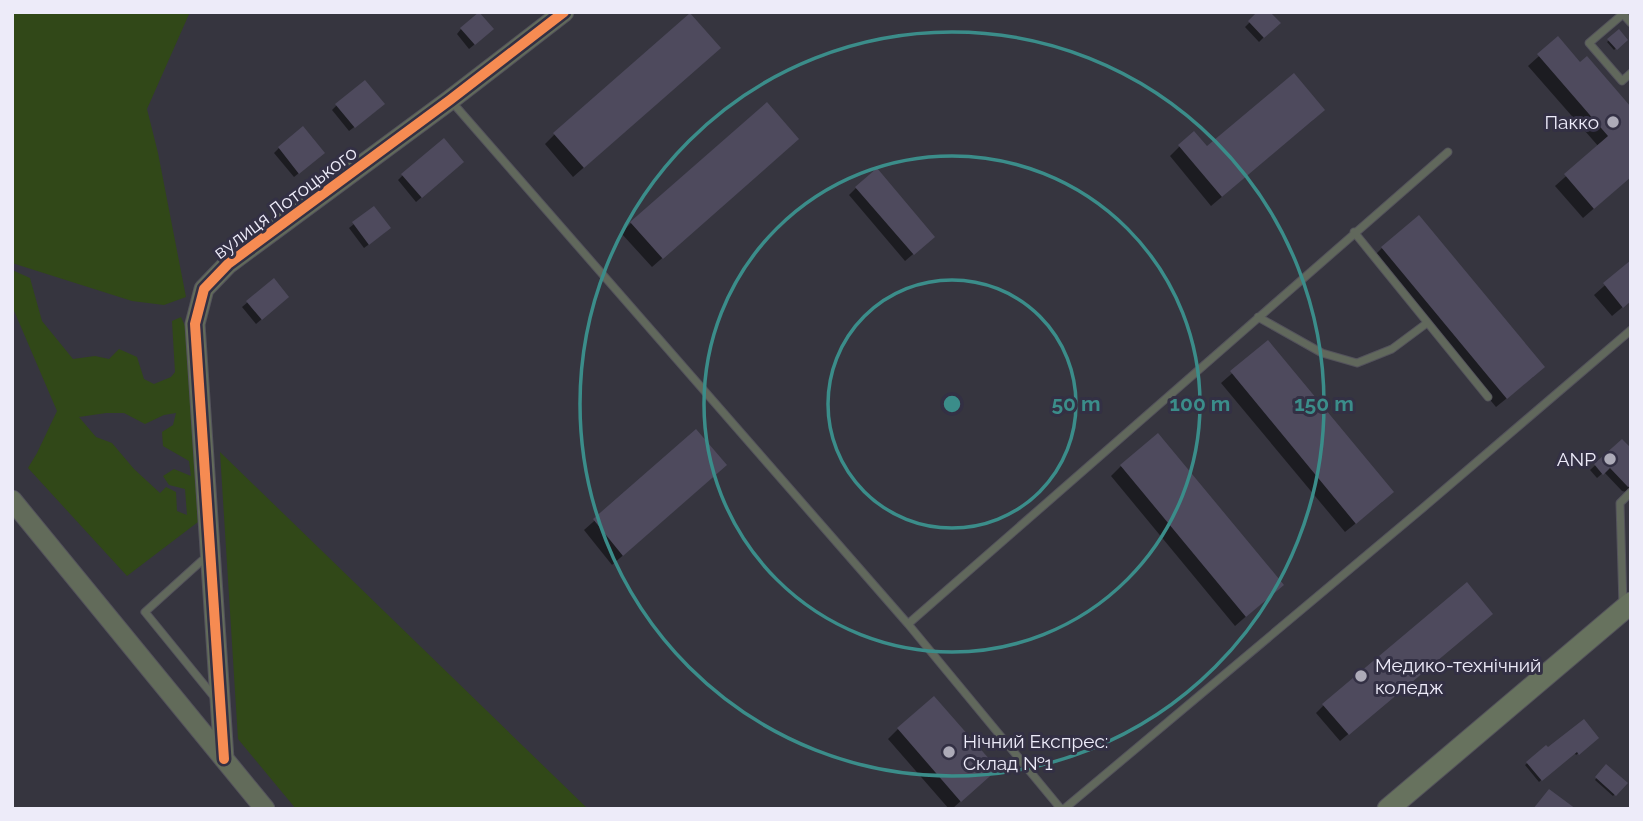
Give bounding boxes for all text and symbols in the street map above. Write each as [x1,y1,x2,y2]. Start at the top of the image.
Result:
place label: Пакко [1545,111,1599,133]
marker: Пакко [1605,114,1621,130]
street label: вулиця Лотоцького [209,141,361,263]
text: 50 m [1051,391,1101,416]
text: 100 m [1170,391,1230,416]
text: 150 m [1294,391,1354,416]
centre of rings [940,392,964,416]
place label: ANP [1557,448,1596,470]
marker: ANP [1602,451,1618,467]
place label: Медико-технічний коледж [1375,654,1541,698]
marker: Медико-технічний коледж [1353,668,1369,684]
place label: Нічний Експрес: Склад №1 [963,730,1108,774]
marker: Нічний Експрес: Склад №1 [941,744,957,760]

